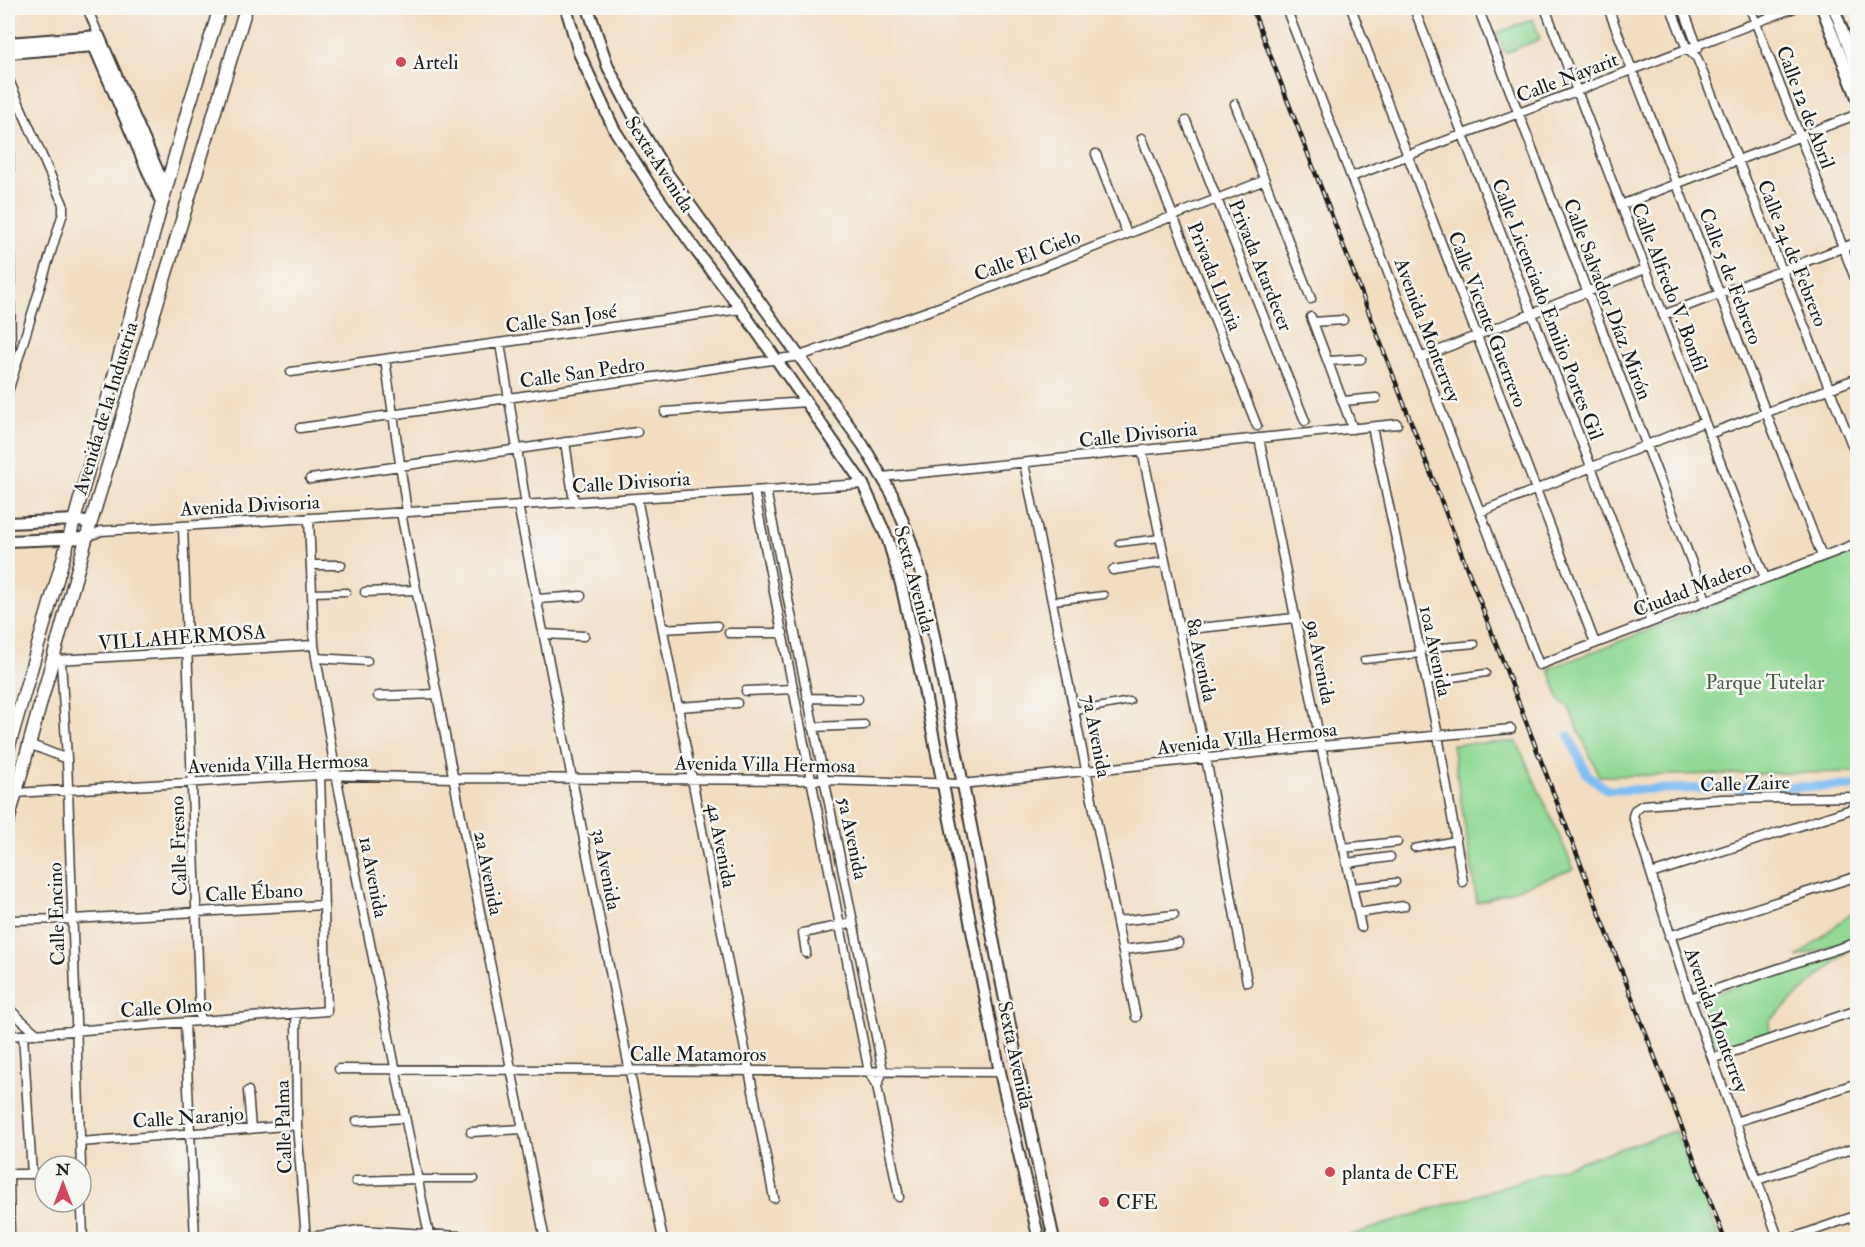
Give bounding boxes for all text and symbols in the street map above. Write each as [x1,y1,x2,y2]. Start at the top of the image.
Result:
street label: Calle 12 de Abril [1771,42,1840,172]
street label: Calle Nayarit [1513,46,1622,108]
place label: Arteli [412,50,458,75]
marker: Arteli [394,55,408,69]
street label: Sexta Avenida [619,111,700,218]
street label: Calle Licenciado Emilio Portes Gil [1486,175,1609,443]
street label: Calle 24 de Febrero [1752,176,1833,330]
street label: Calle Salvador Díaz Mirón [1558,195,1657,403]
street label: Privada Atardecer [1223,196,1299,335]
street label: Calle Alfredo V. Bonfil [1626,199,1713,375]
street label: Calle 5 de Febrero [1693,205,1768,348]
street label: Privada Lluvia [1181,218,1248,335]
street label: Calle El Cielo [970,224,1084,287]
street label: Calle Vicente Guerrero [1442,228,1533,411]
street label: Avenida Monterrey [1388,254,1467,407]
street label: Calle San José [504,298,619,339]
street label: Avenida de la Industria [67,318,144,499]
street label: Calle San Pedro [518,351,646,394]
street label: Calle Divisoria [1078,416,1199,453]
street label: Calle Divisoria [571,466,692,499]
street label: Avenida Divisoria [179,489,321,522]
street label: Sexta Avenida [888,523,941,636]
street label: Ciudad Madero [1629,554,1755,623]
street label: 10a Avenida [1414,603,1457,700]
street label: 8a Avenida [1181,616,1223,705]
street label: 9a Avenida [1300,616,1341,707]
street label: VILLAHERMOSA [97,619,267,656]
park label: Parque Tutelar [1706,670,1825,695]
street label: 7a Avenida [1076,692,1117,781]
street label: Avenida Villa Hermosa [1155,717,1339,760]
street label: Avenida Villa Hermosa [186,748,370,779]
street label: Avenida Villa Hermosa [673,750,856,779]
street label: Calle Zaire [1700,769,1790,798]
street label: 5a Avenida [832,794,874,882]
street label: Calle Fresno [164,796,193,896]
street label: 4a Avenida [701,801,742,890]
street label: 3a Avenida [586,826,627,913]
street label: 2a Avenida [468,829,509,918]
street label: 1a Avenida [353,834,394,921]
street label: Calle Encino [42,862,71,966]
street label: Calle Ébano [204,876,304,908]
street label: Avenida Monterrey [1678,943,1755,1097]
street label: Calle Olmo [119,992,213,1023]
street label: Sexta Avenida [992,999,1039,1112]
street label: Calle Matamoros [630,1042,766,1067]
street label: Calle Palma [269,1079,298,1174]
street label: Calle Naranjo [132,1101,244,1134]
north arrow [33,1154,93,1214]
text: N [55,1160,71,1180]
place label: planta de CFE [1341,1160,1458,1186]
marker: planta de CFE [1323,1165,1337,1179]
place label: CFE [1116,1190,1158,1215]
marker: CFE [1097,1195,1111,1209]

